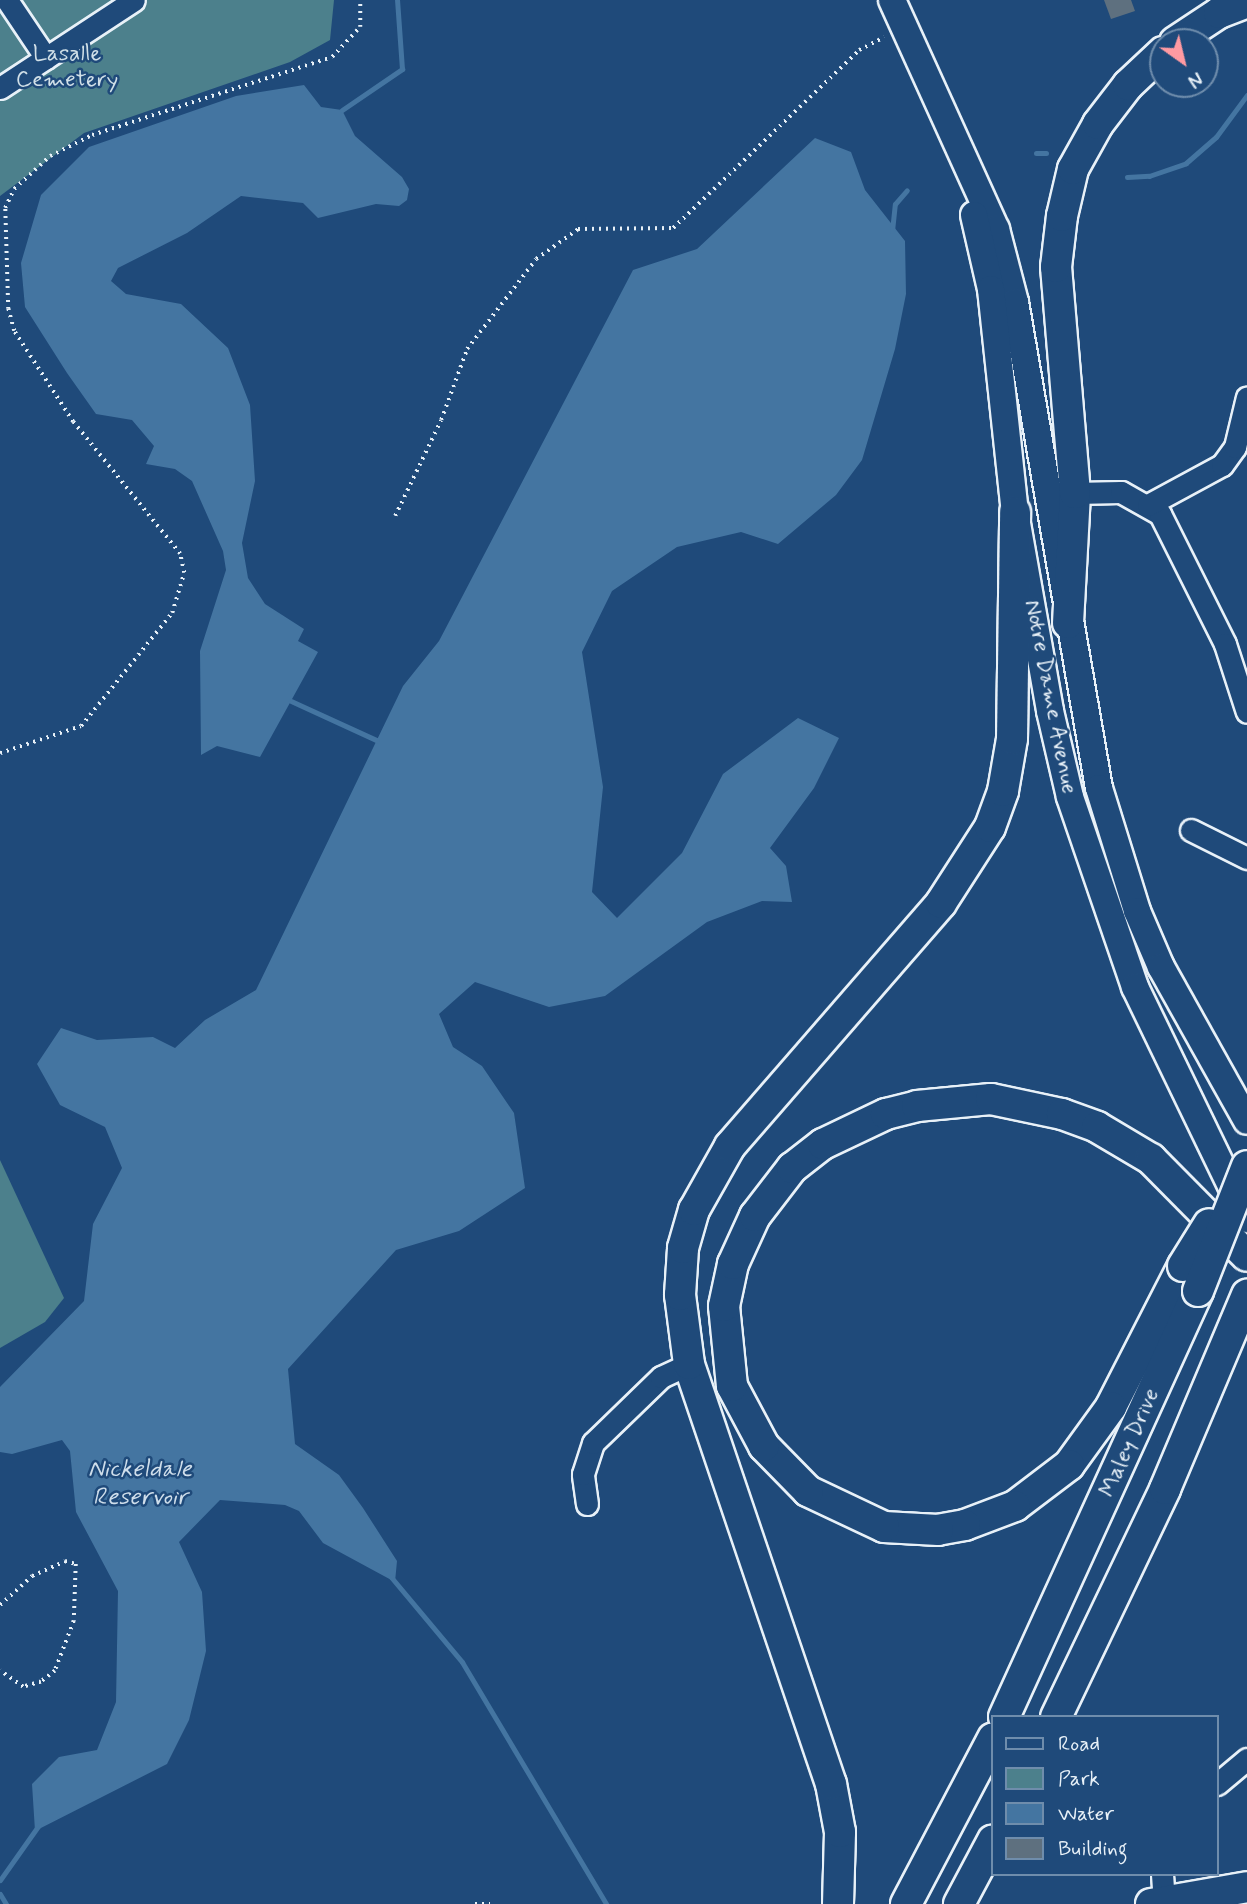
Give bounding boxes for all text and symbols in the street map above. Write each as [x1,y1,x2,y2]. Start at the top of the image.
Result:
north arrow [1149,28,1219,98]
park label: Lasalle Cemetery [16,40,118,94]
text: N [1183,65,1207,93]
street label: Notre Dame Avenue [1018,598,1082,796]
street label: Maley Drive [1094,1384,1166,1502]
water label: Nickeldale Reservoir [88,1456,192,1512]
legend [992,1715,1219,1876]
text: Road [1058,1730,1100,1758]
text: Park [1058,1765,1100,1793]
text: Water [1058,1800,1114,1828]
text: Building [1058,1835,1128,1863]

